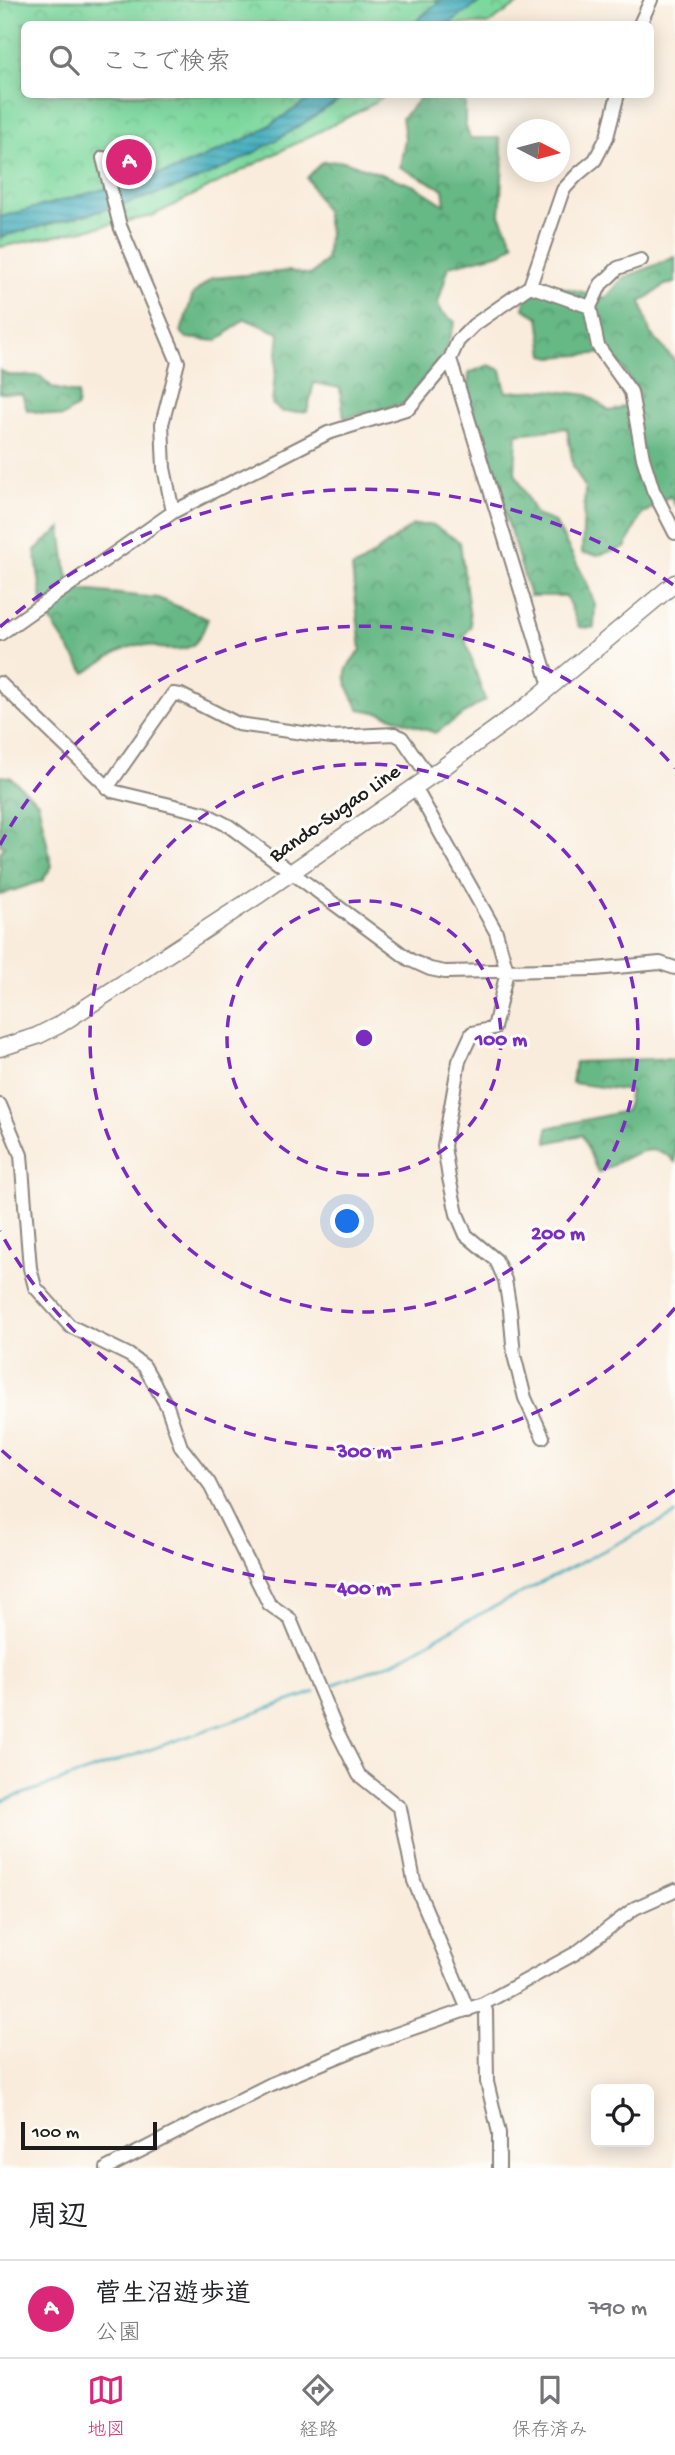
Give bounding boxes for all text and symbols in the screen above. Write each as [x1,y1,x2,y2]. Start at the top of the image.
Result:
search box [21,21,654,98]
icon: search [45,41,83,79]
text: ここで検索 [101,49,231,80]
north arrow [507,119,570,182]
pin: A [106,136,152,188]
street label: Bando-Sugao Line [265,760,407,870]
centre of rings [352,1026,376,1050]
text: 100 m [474,1029,527,1054]
your location [330,1204,364,1238]
text: 200 m [531,1223,585,1248]
text: 300 m [336,1441,391,1466]
text: 400 m [336,1578,391,1603]
map controls [591,2084,654,2147]
button: locate [591,2084,654,2147]
scale bar [21,2119,158,2151]
text: 100 m [32,2122,79,2145]
text: 周辺 [28,2202,88,2237]
text: 菅生沼遊歩道 [95,2281,251,2312]
text: A [44,2296,58,2323]
text: 790 m [589,2296,647,2323]
text: 公園 [95,2321,141,2348]
tab: 地図 [87,2371,125,2443]
tab: 経路 [299,2371,338,2443]
tab: 保存済み [512,2371,588,2443]

